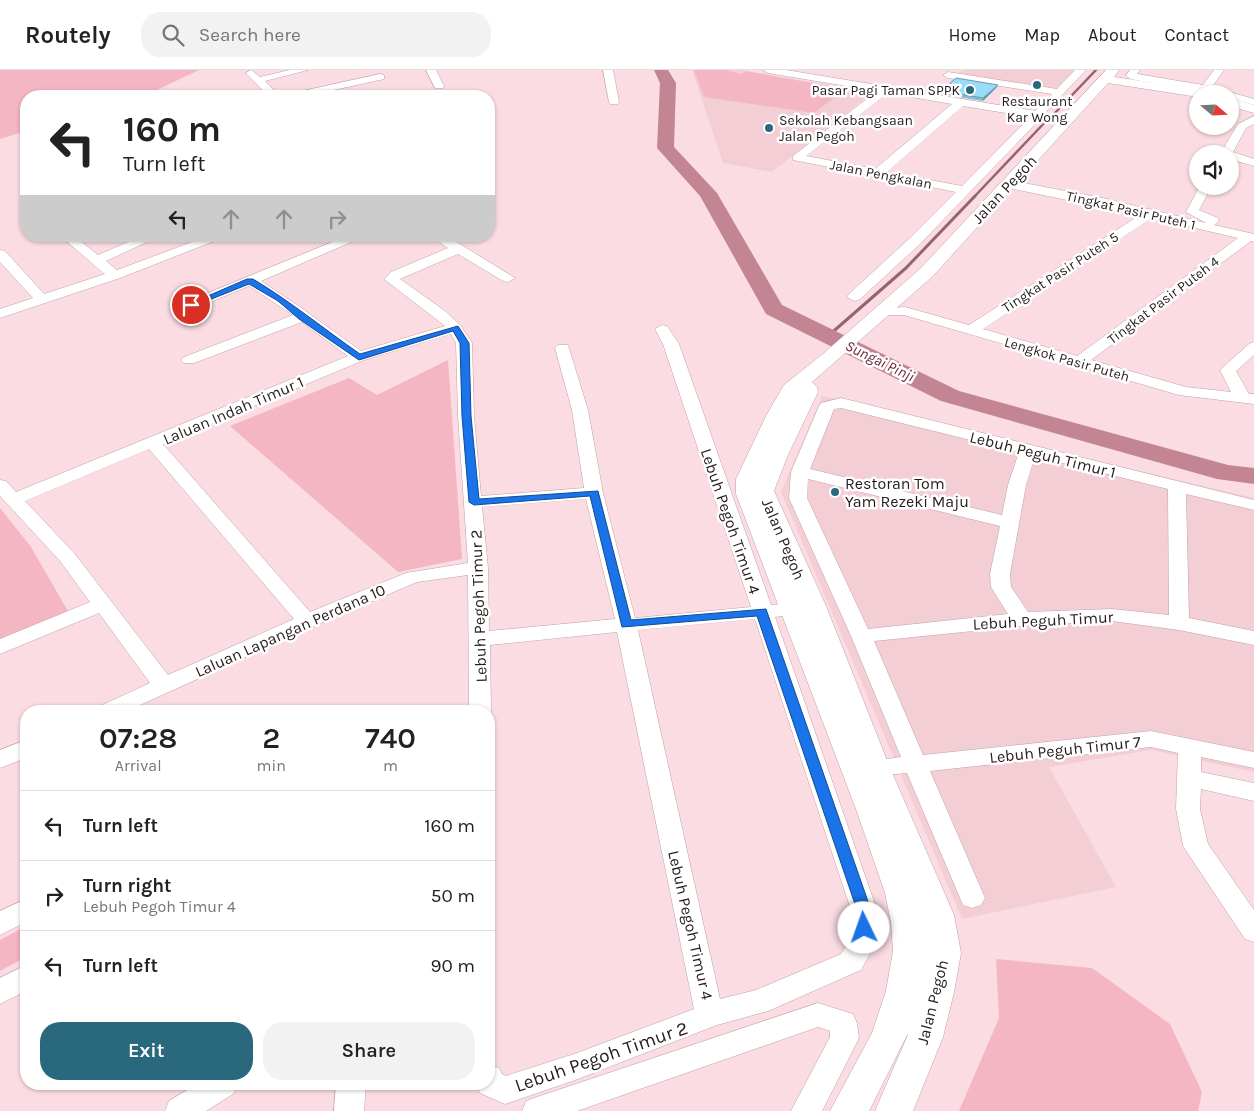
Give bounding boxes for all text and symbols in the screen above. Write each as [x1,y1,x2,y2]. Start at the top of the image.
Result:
search box [141,12,491,57]
text: Routely [25,21,111,49]
icon: search [159,21,187,49]
text: Search here [199,24,301,46]
text: Home [948,24,996,46]
text: Map [1024,24,1060,46]
text: About [1088,24,1137,46]
text: Contact [1165,24,1229,46]
marker: Restaurant Kar Wong [1031,79,1043,91]
place label: Pasar Pagi Taman SPPK [812,82,960,99]
marker: Pasar Pagi Taman SPPK [964,84,976,96]
north arrow [1189,85,1239,135]
map controls [1189,85,1239,195]
place label: Restaurant Kar Wong [1001,93,1073,126]
text: 160 m [123,109,221,150]
icon: left [40,110,105,175]
place label: Sekolah Kebangsaan Jalan Pegoh [779,112,913,145]
marker: Sekolah Kebangsaan Jalan Pegoh [763,122,775,134]
button: sound [1189,145,1239,195]
text: Turn left [123,151,206,177]
street label: Jalan Pegoh [968,151,1041,227]
street label: Jalan Pengkalan [828,156,933,193]
street label: Tingkat Pasir Puteh 1 [1065,187,1197,234]
icon: left [164,205,192,233]
icon: ahead [217,205,245,233]
icon: ahead [270,205,298,233]
icon: right [323,205,351,233]
street label: Tingkat Pasir Puteh 5 [999,228,1122,316]
street label: Tingkat Pasir Puteh 4 [1104,253,1223,348]
pin [170,284,212,326]
icon: arrive [177,291,205,319]
street label: Lengkok Pasir Puteh [1002,333,1131,385]
water label: Sungai Pinji [842,337,918,385]
street label: Laluan Indah Timur 1 [160,372,306,449]
street label: Lebuh Peguh Timur 1 [968,427,1118,482]
street label: Lebuh Pegoh Timur 4 [697,446,764,596]
place label: Restoran Tom Yam Rezeki Maju [845,474,969,511]
marker: Restoran Tom Yam Rezeki Maju [829,486,841,498]
street label: Jalan Pegoh [758,496,809,583]
street label: Lebuh Pegoh Timur 2 [466,529,491,683]
street label: Laluan Lapangan Perdana 10 [192,580,388,681]
street label: Lebuh Peguh Timur [972,607,1114,634]
text: 07:28 [99,720,177,756]
text: 2 [262,720,280,756]
text: 740 [365,720,416,756]
street label: Lebuh Peguh Timur 7 [988,732,1142,767]
text: Arrival [115,756,162,775]
text: min [256,756,286,775]
text: m [383,756,398,775]
icon: left [40,812,68,840]
text: Turn left [83,815,158,837]
text: 160 m [424,815,475,837]
street label: Lebuh Pegoh Timur 4 [664,849,717,1002]
text: Turn right [83,875,172,897]
icon: right [40,882,68,910]
text: 50 m [431,885,475,907]
text: Lebuh Pegoh Timur 4 [83,897,236,916]
position arrow [837,901,889,953]
icon: left [40,952,68,980]
text: Turn left [83,955,158,977]
text: 90 m [430,955,475,977]
street label: Jalan Pegoh [913,958,952,1046]
street label: Lebuh Pegoh Timur 2 [512,1017,691,1097]
button: Exit [40,1022,253,1080]
button: Share [263,1022,475,1080]

